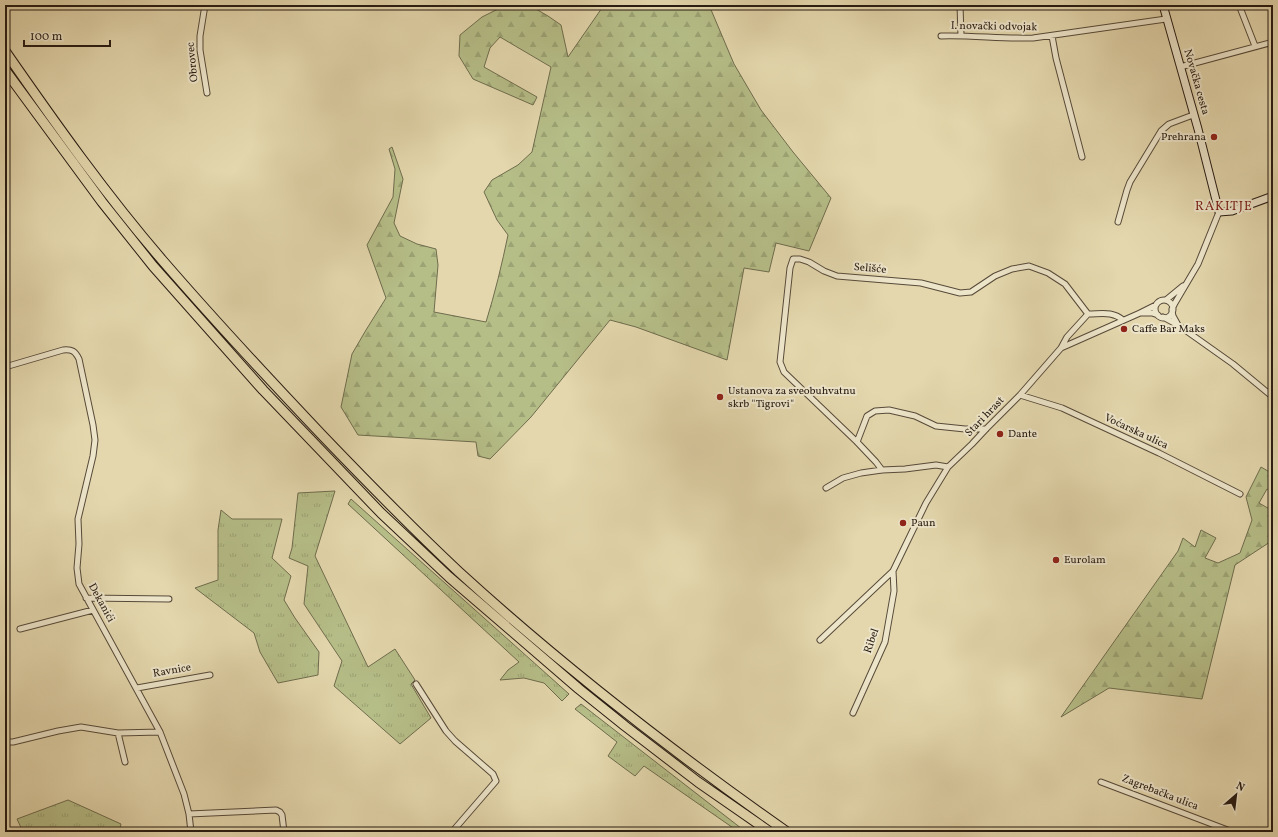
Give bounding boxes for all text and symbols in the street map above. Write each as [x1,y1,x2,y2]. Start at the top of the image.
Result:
street label: I. novački odvojak [951,19,1037,35]
scale bar [24,22,110,48]
text: 100 m [30,29,63,45]
street label: Obrovec [183,41,203,83]
street label: Novačka cesta [1179,47,1213,117]
place label: Prehrana [1161,130,1207,145]
marker: Prehrana [1209,132,1219,142]
district label: RAKITJE [1195,198,1253,216]
street label: Selišće [853,260,887,278]
place label: Caffe Bar Maks [1132,322,1205,337]
marker: Caffe Bar Maks [1119,324,1129,334]
place label: Ustanova za sveobuhvatnu skrb "Tigrovi" [728,384,856,412]
marker: Ustanova za sveobuhvatnu skrb "Tigrovi" [715,392,725,402]
street label: Stari hrast [962,393,1008,440]
street label: Voćarska ulica [1102,411,1171,454]
place label: Dante [1008,427,1037,442]
marker: Dante [995,429,1005,439]
place label: Paun [911,516,936,531]
marker: Paun [898,518,908,528]
place label: Eurolam [1064,553,1106,568]
marker: Eurolam [1051,555,1061,565]
street label: Dekanići [84,581,118,625]
street label: Ribel [861,627,883,655]
street label: Ravnice [152,660,192,682]
street label: Zagrebačka ulica [1120,772,1201,815]
north arrow [1216,775,1256,815]
text: N [1233,779,1247,796]

